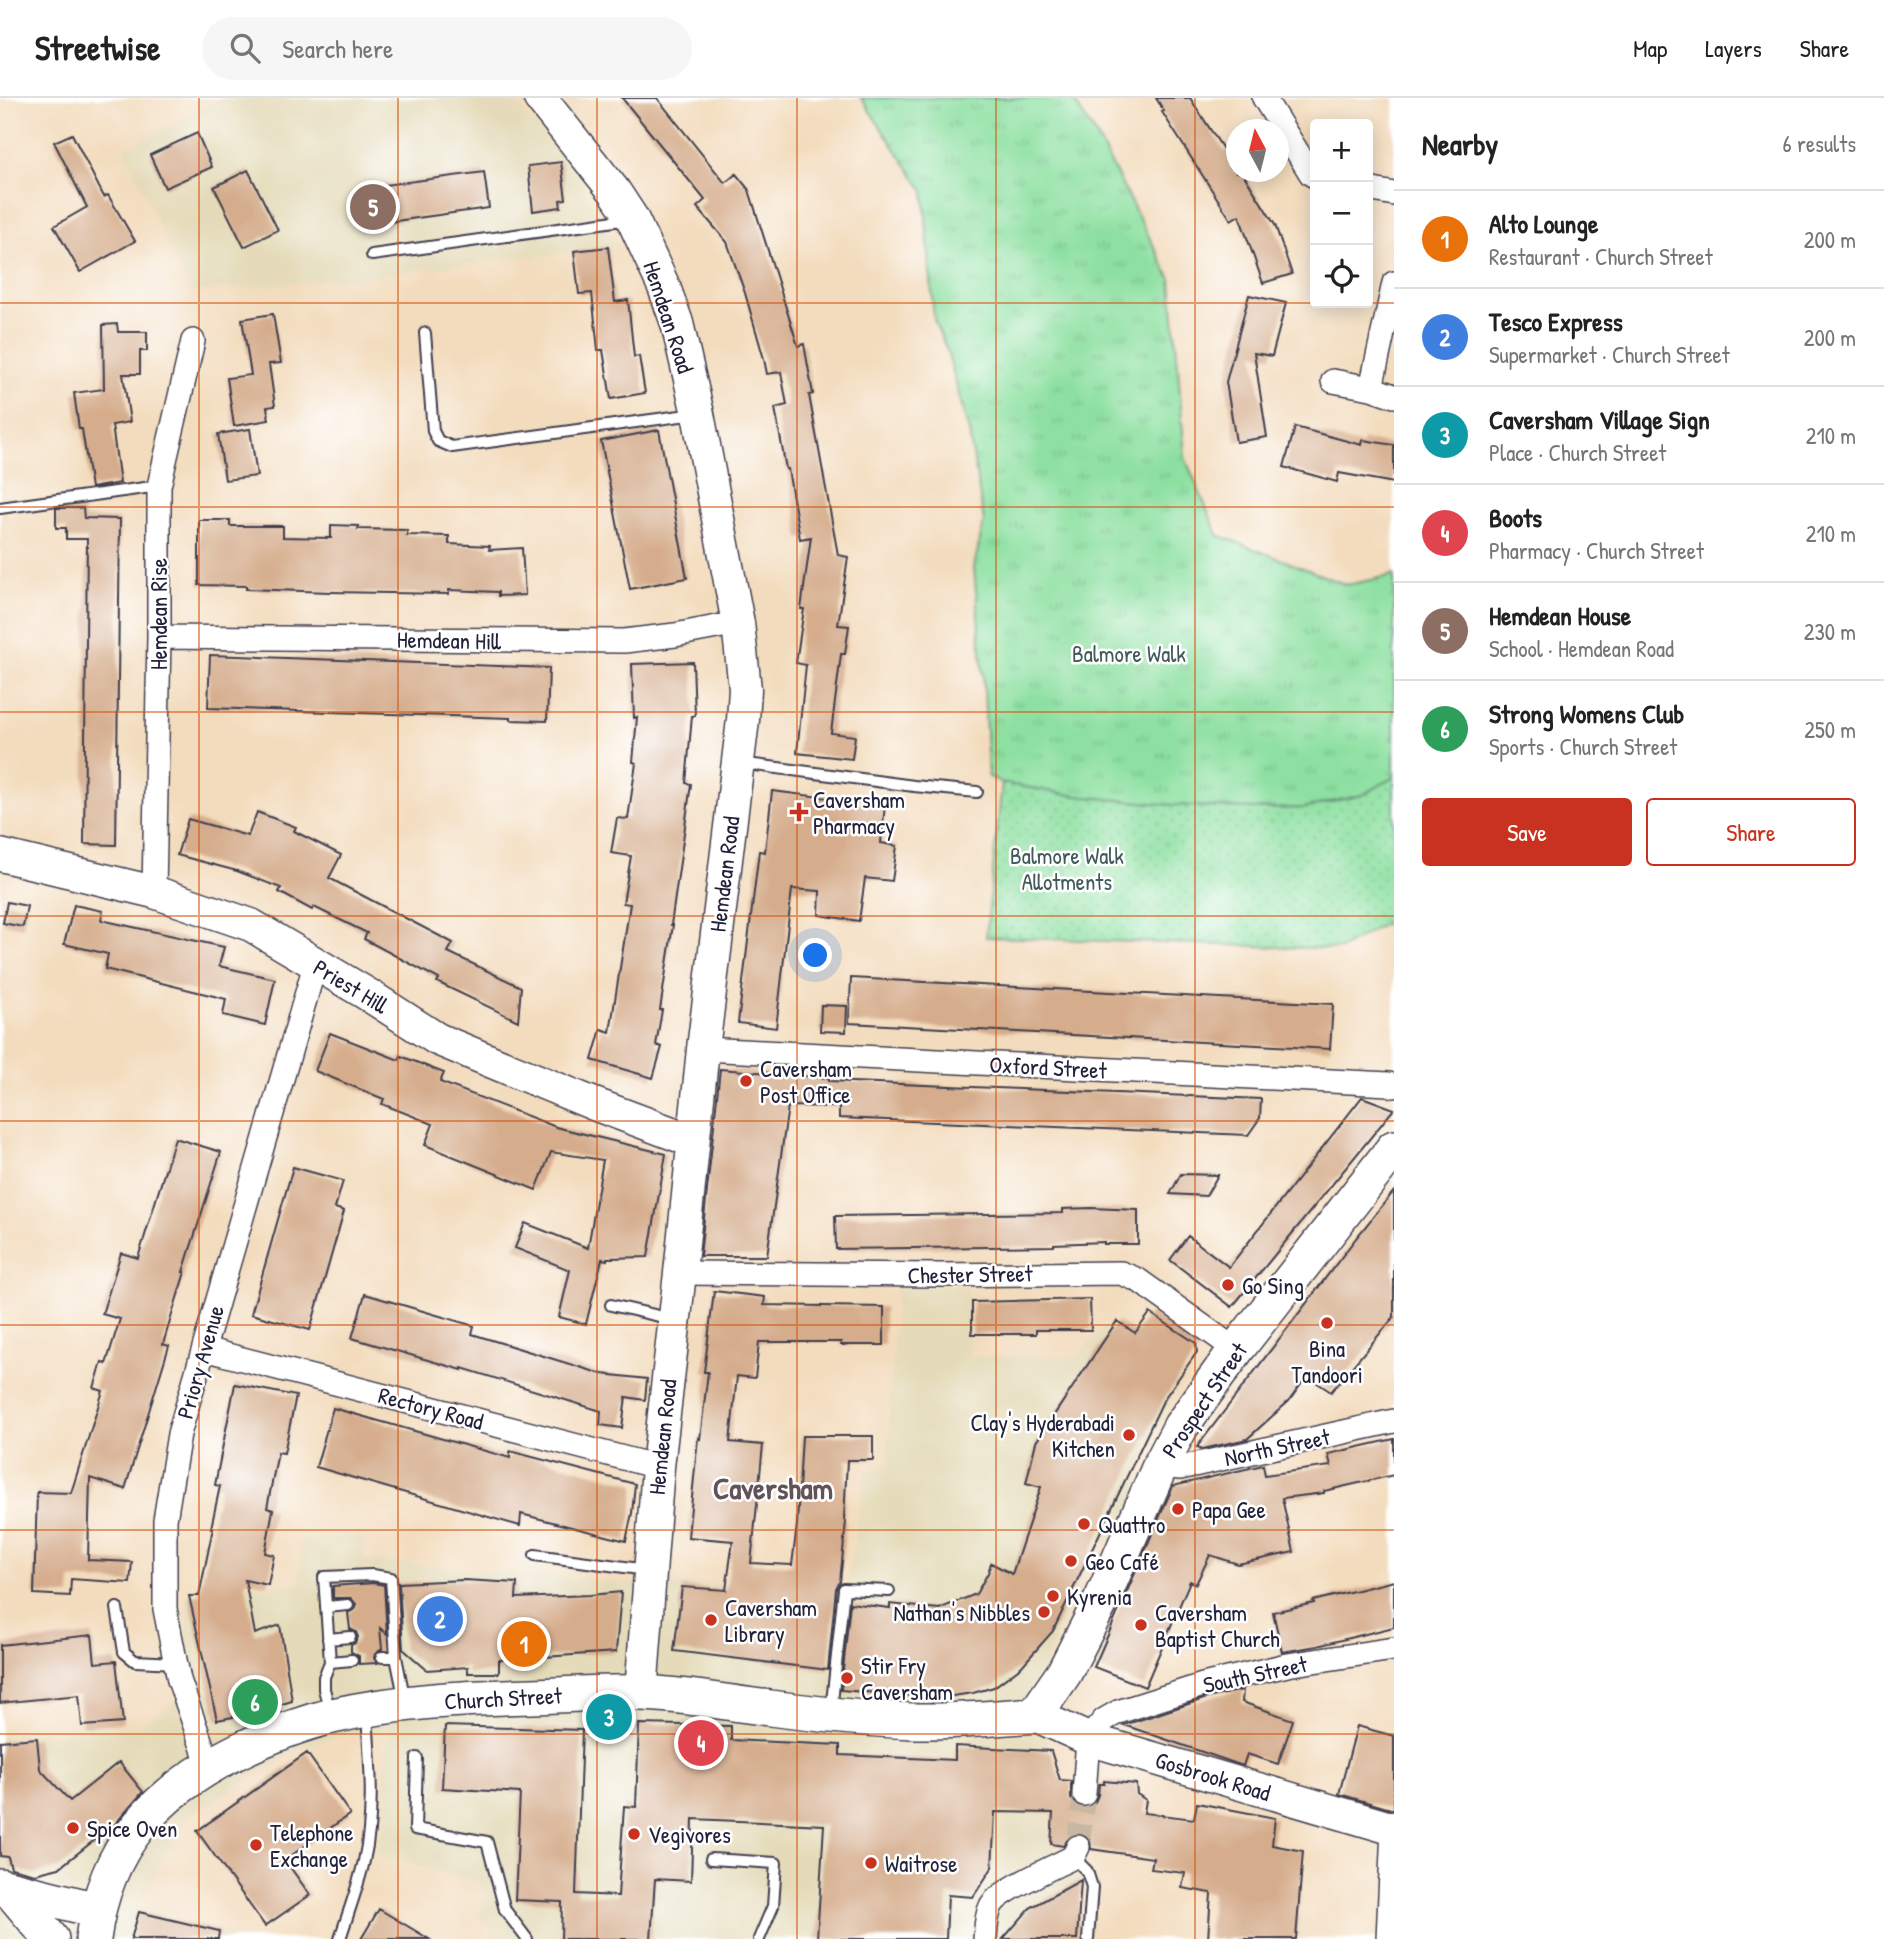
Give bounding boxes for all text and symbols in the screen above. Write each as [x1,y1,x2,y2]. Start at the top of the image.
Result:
search box [202,17,692,80]
text: Streetwise [35,26,160,70]
icon: search [226,29,264,67]
text: Search here [282,31,393,66]
text: Map [1633,32,1667,64]
text: Layers [1705,32,1762,64]
text: Share [1800,32,1849,64]
north arrow [1226,119,1289,182]
map controls [1310,119,1373,308]
button: + [1310,119,1373,182]
text: Nearby [1422,124,1498,164]
text: 6 results [1783,128,1856,159]
pin: 5 [350,181,396,233]
button: − [1310,182,1373,245]
text: Alto Lounge [1489,206,1598,241]
text: 1 [1441,224,1449,255]
text: 200 m [1804,224,1856,255]
text: Restaurant · Church Street [1489,241,1713,272]
button: locate [1310,245,1373,308]
street label: Hemdean Road [636,257,702,377]
text: Tesco Express [1489,304,1623,339]
text: 2 [1440,322,1450,353]
text: 200 m [1804,322,1856,353]
text: Supermarket · Church Street [1489,339,1730,370]
text: Caversham Village Sign [1489,402,1710,437]
text: 3 [1440,420,1450,451]
text: 210 m [1806,420,1856,451]
text: Place · Church Street [1489,437,1666,468]
text: Boots [1489,500,1542,535]
text: 4 [1441,518,1449,549]
text: 210 m [1806,518,1856,549]
text: Pharmacy · Church Street [1489,535,1704,566]
street label: Hemdean Rise [143,558,174,670]
text: Hemdean House [1489,598,1631,633]
text: 5 [1440,616,1450,647]
text: 230 m [1804,616,1856,647]
street label: Hemdean Hill [397,624,502,656]
text: School · Hemdean Road [1489,633,1674,664]
park label: Balmore Walk [1072,638,1186,669]
text: Strong Womens Club [1489,696,1684,731]
text: 6 [1440,714,1450,745]
text: 250 m [1804,714,1856,745]
text: Sports · Church Street [1489,731,1677,762]
place label: Caversham Pharmacy [813,784,905,841]
button: Save [1422,798,1632,866]
button: Share [1646,798,1856,866]
marker: Caversham Pharmacy [791,804,807,820]
street label: Hemdean Road [702,814,746,934]
park label: Balmore Walk Allotments [1010,840,1124,897]
your location [798,938,832,972]
street label: Priest Hill [308,952,395,1021]
street label: Oxford Street [989,1048,1108,1086]
place label: Caversham Post Office [760,1053,852,1110]
marker: Caversham Post Office [738,1073,754,1089]
street label: Chester Street [907,1257,1034,1291]
place label: Go Sing [1242,1270,1304,1301]
marker: Go Sing [1220,1277,1236,1293]
street label: Priory Avenue [169,1302,231,1422]
marker: Bina Tandoori [1319,1315,1335,1331]
place label: Bina Tandoori [1291,1333,1363,1390]
street label: Prospect Street [1154,1335,1255,1464]
street label: Hemdean Road [641,1378,683,1496]
street label: Rectory Road [375,1379,487,1437]
place label: Clay's Hyderabadi Kitchen [971,1407,1115,1464]
street label: North Street [1222,1421,1333,1473]
marker: Clay's Hyderabadi Kitchen [1121,1427,1137,1443]
district label: Caversham [713,1468,833,1508]
place label: Papa Gee [1192,1494,1266,1525]
marker: Papa Gee [1170,1501,1186,1517]
place label: Quattro [1098,1509,1165,1540]
marker: Quattro [1076,1516,1092,1532]
place label: Geo Café [1085,1546,1159,1577]
marker: Geo Café [1063,1553,1079,1569]
place label: Kyrenia [1067,1581,1131,1612]
marker: Kyrenia [1045,1588,1061,1604]
place label: Caversham Library [725,1592,817,1649]
pin: 2 [417,1593,463,1645]
place label: Nathan's Nibbles [893,1597,1030,1628]
place label: Caversham Baptist Church [1155,1597,1280,1654]
marker: Nathan's Nibbles [1036,1604,1052,1620]
marker: Caversham Library [703,1612,719,1628]
marker: Caversham Baptist Church [1133,1617,1149,1633]
pin: 1 [501,1618,547,1670]
street label: South Street [1200,1648,1311,1700]
place label: Stir Fry Caversham [861,1650,953,1707]
marker: Stir Fry Caversham [839,1670,855,1686]
pin: 6 [232,1676,278,1728]
street label: Church Street [443,1679,564,1717]
pin: 3 [586,1691,632,1743]
pin: 4 [678,1717,724,1769]
street label: Gosbrook Road [1152,1744,1274,1808]
place label: Spice Oven [87,1813,177,1844]
place label: Telephone Exchange [270,1817,354,1874]
place label: Vegivores [648,1819,731,1850]
marker: Spice Oven [65,1820,81,1836]
marker: Vegivores [626,1826,642,1842]
marker: Telephone Exchange [248,1837,264,1853]
place label: Waitrose [885,1848,957,1879]
marker: Waitrose [863,1855,879,1871]

